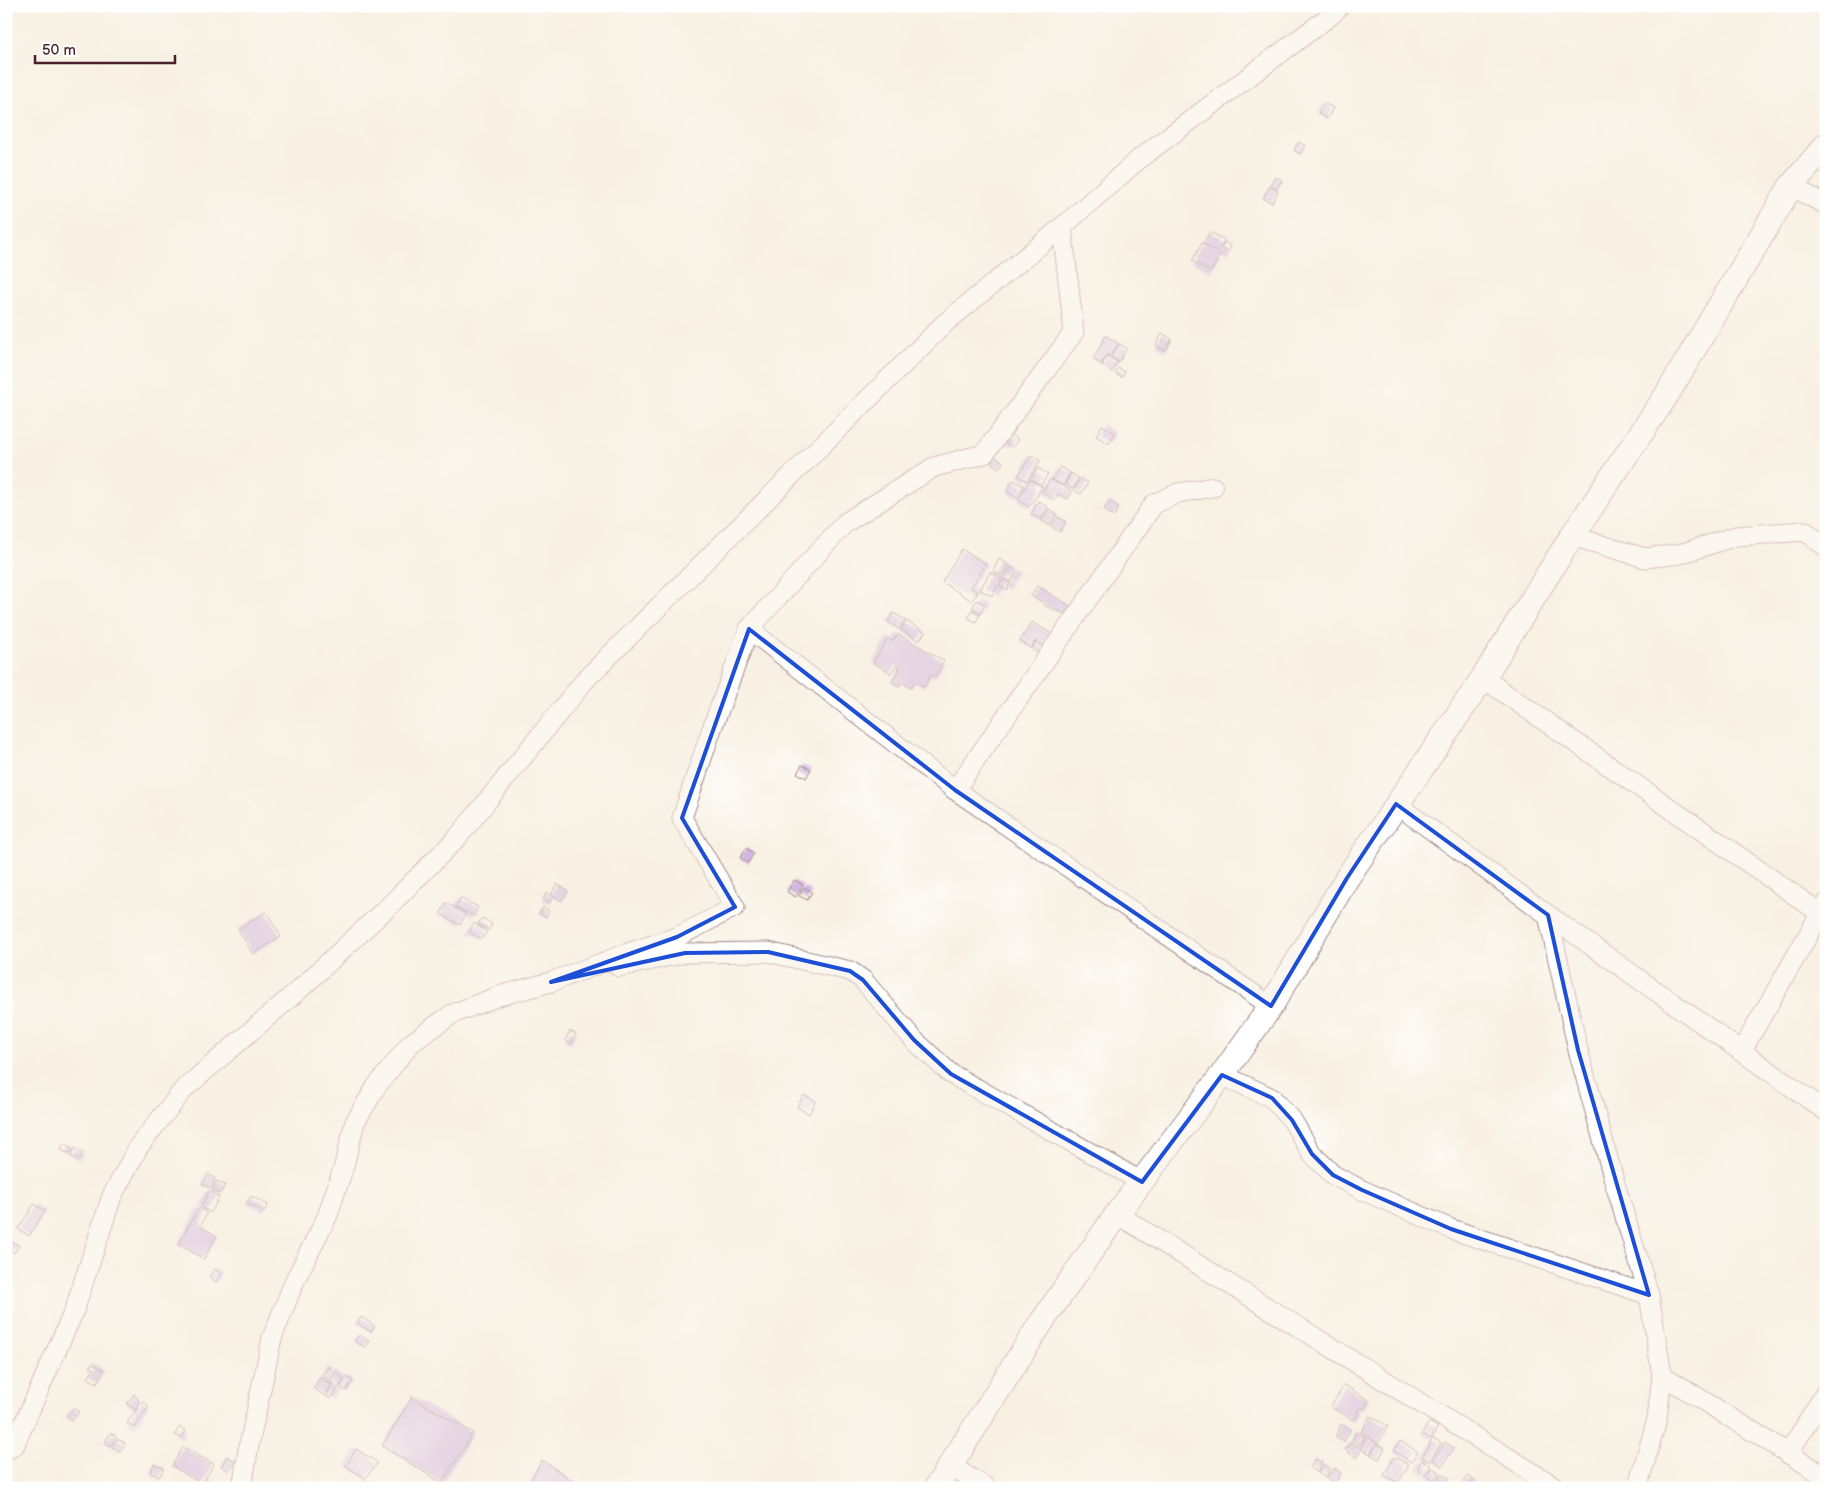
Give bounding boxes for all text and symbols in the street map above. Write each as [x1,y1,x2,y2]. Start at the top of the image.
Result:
scale bar [35,32,175,64]
text: 50 m [42,41,76,60]

